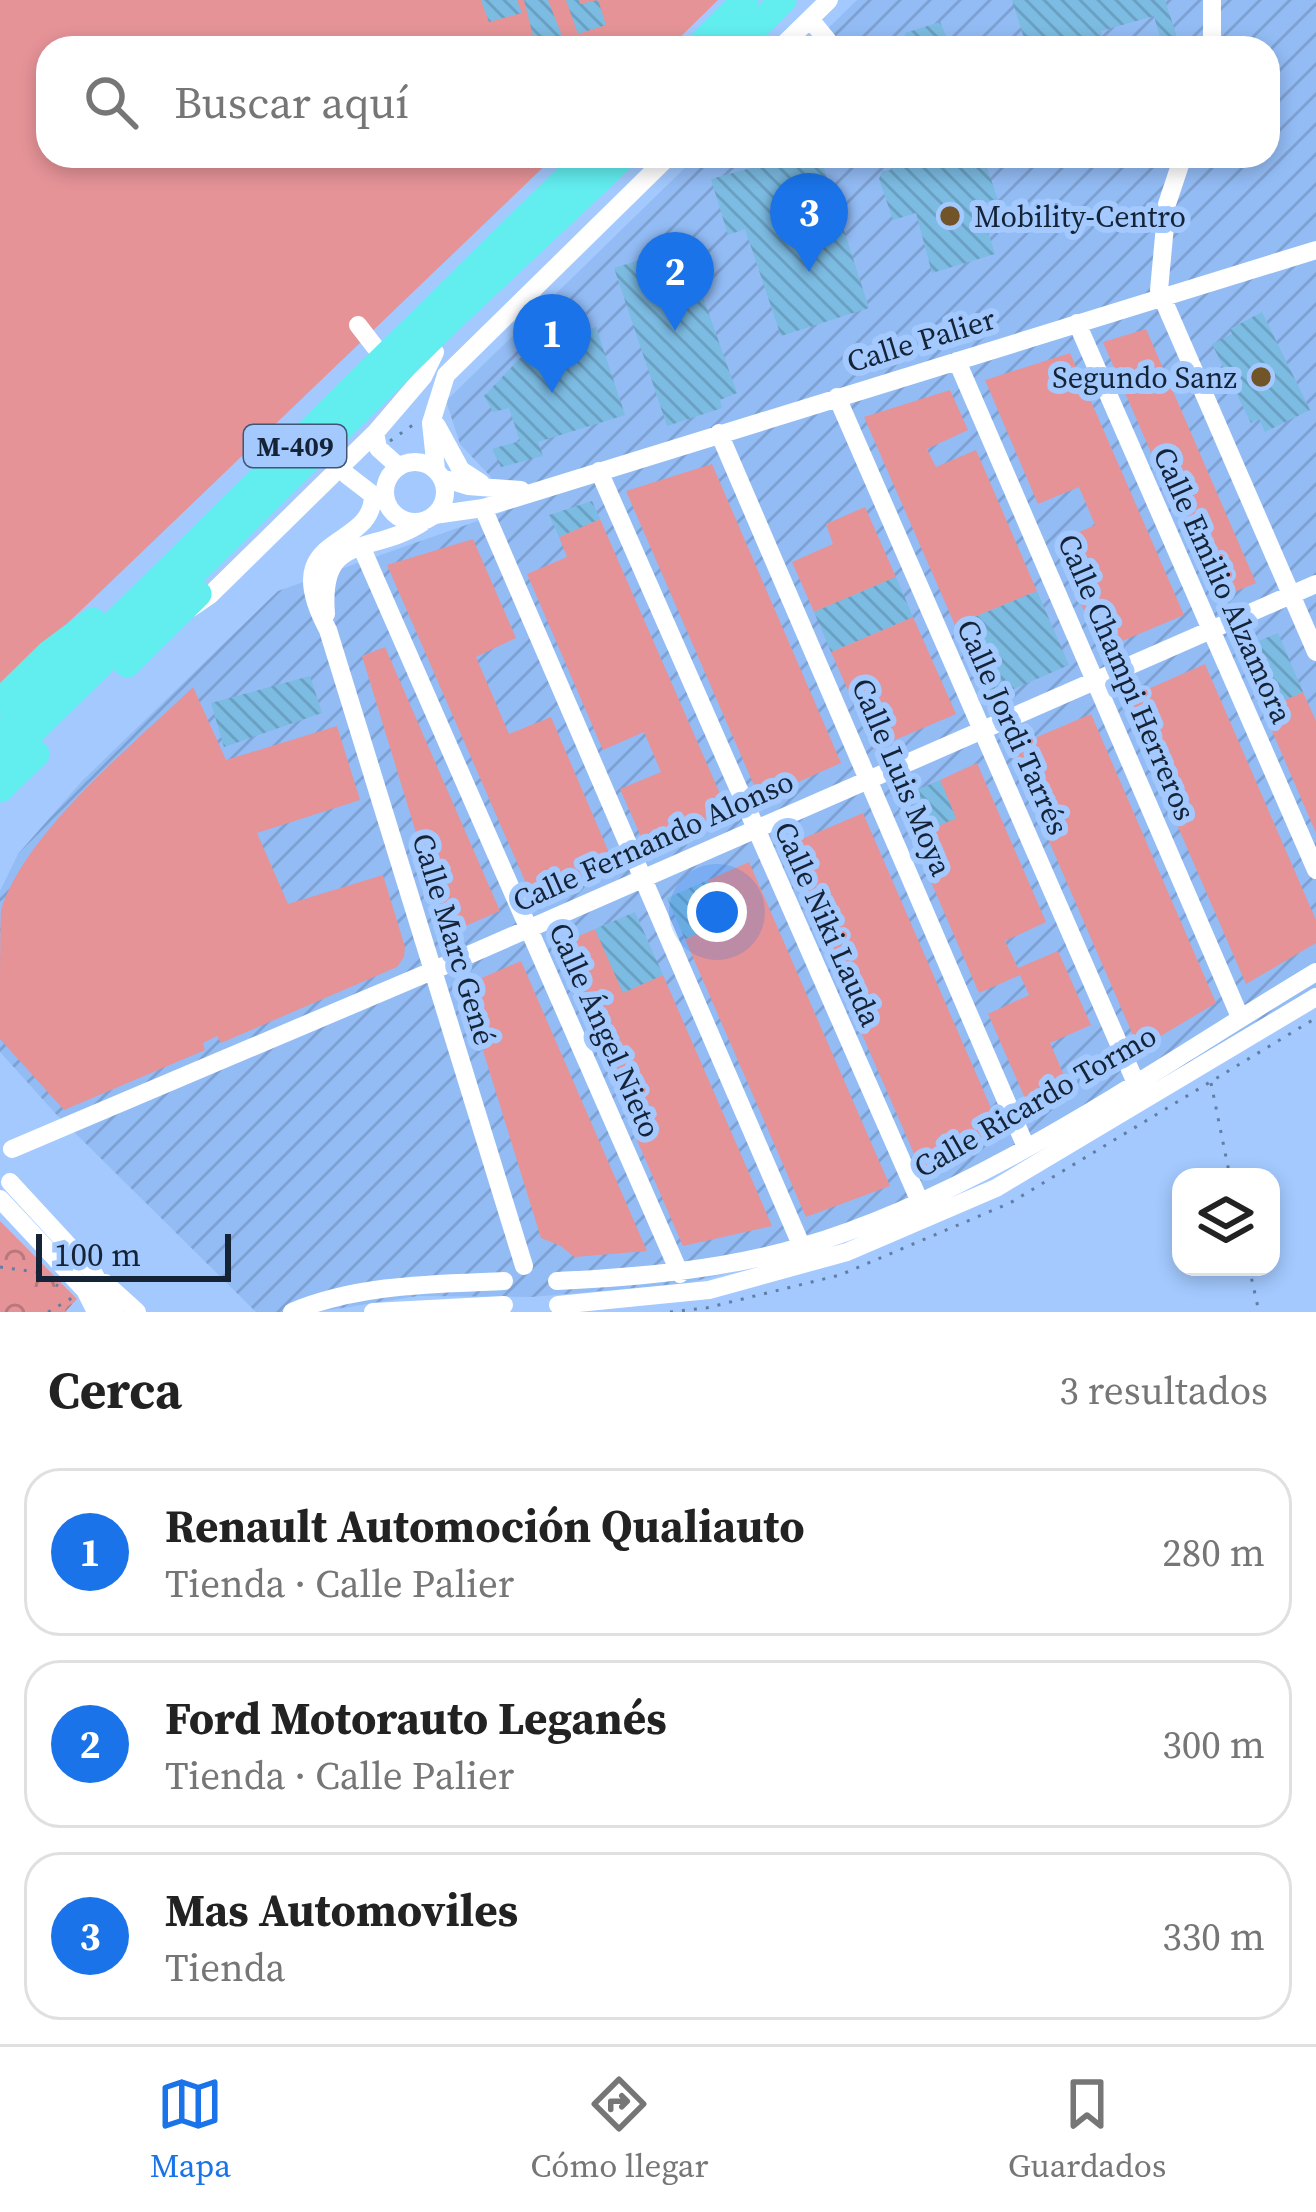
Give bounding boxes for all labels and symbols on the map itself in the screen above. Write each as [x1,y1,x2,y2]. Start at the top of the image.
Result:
pin: 3 [770,173,848,272]
place label: Mobility-Centro [974,196,1186,237]
marker: Mobility-Centro [937,203,963,229]
pin: 2 [636,232,714,331]
pin: 1 [513,294,591,393]
street label: Calle Palier [842,298,1001,382]
place label: Segundo Sanz [1052,357,1237,398]
marker: Segundo Sanz [1248,364,1274,390]
road number: M-409 [244,425,346,467]
street label: Calle Emilio Alzamora [1144,440,1303,730]
street label: Calle Champi Herreros [1048,528,1206,826]
street label: Calle Jordi Tarrés [947,613,1079,841]
street label: Calle Luis Moya [842,672,962,883]
street label: Calle Fernando Alonso [506,761,800,921]
street label: Calle Niki Lauda [765,815,892,1033]
street label: Calle Marc Gené [402,828,506,1050]
your location [687,882,747,942]
street label: Calle Ángel Nieto [539,916,671,1144]
street label: Calle Ricardo Tormo [906,1015,1164,1187]
scale bar [36,1228,231,1281]

